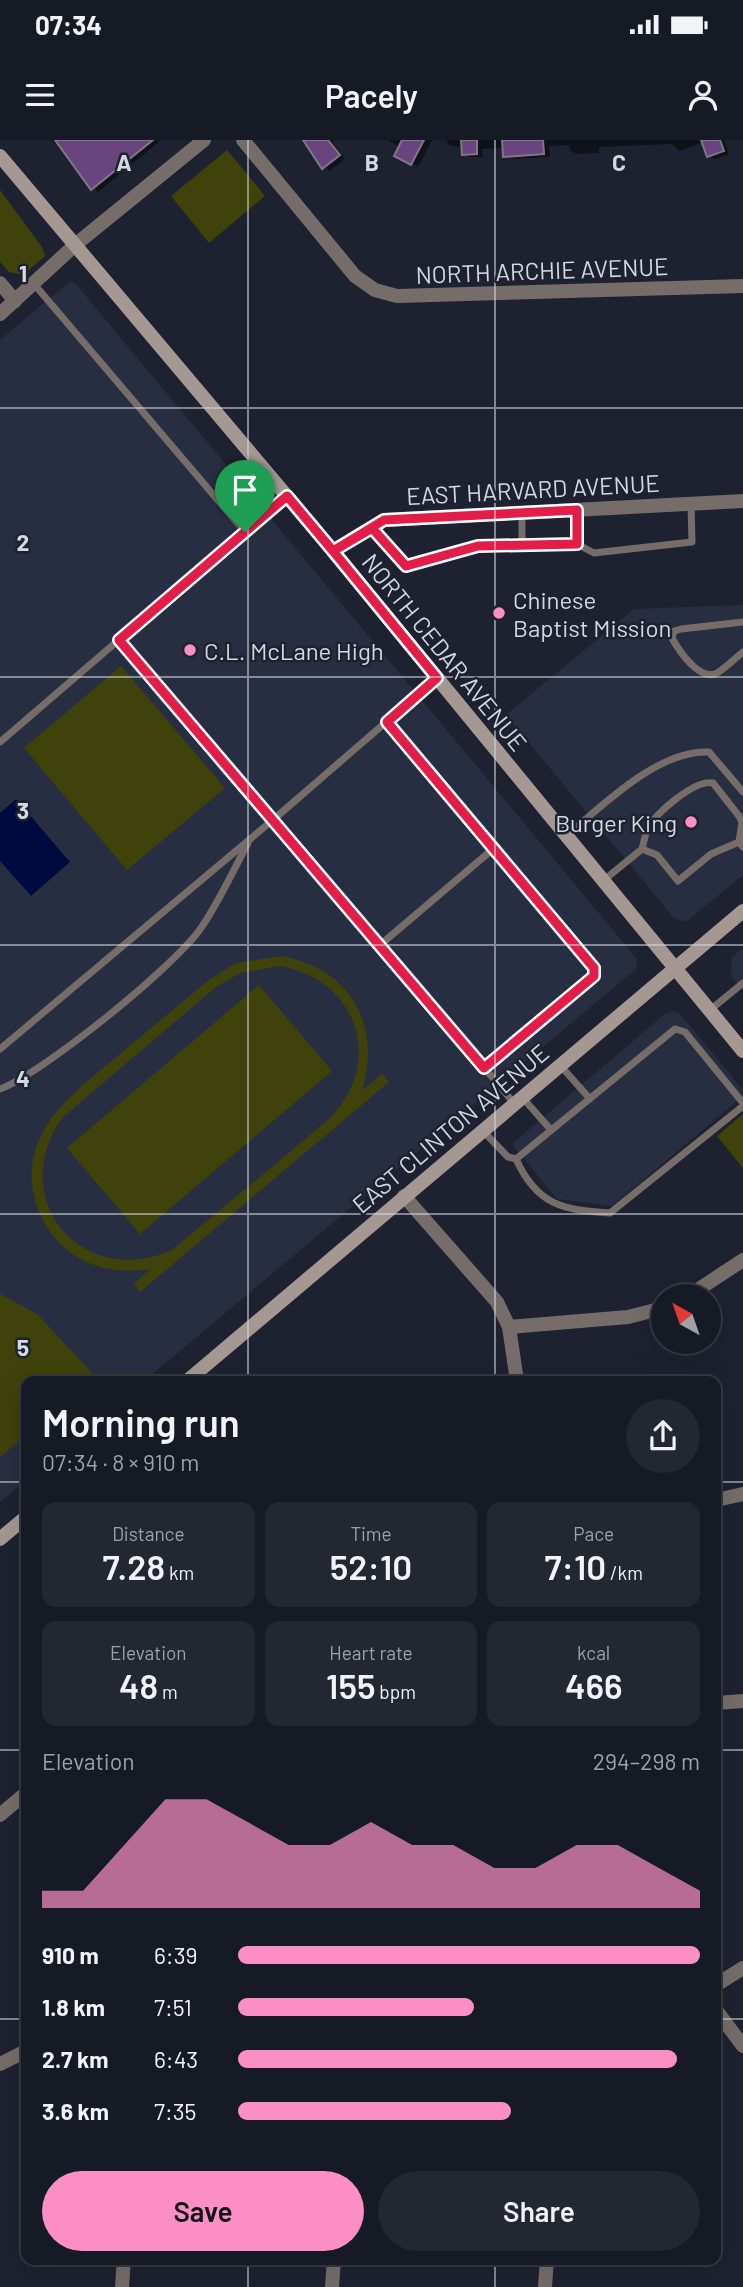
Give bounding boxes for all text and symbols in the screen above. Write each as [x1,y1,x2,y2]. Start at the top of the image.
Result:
text: 07:34 [35,9,102,40]
icon: menu [21,76,59,114]
text: Pacely [325,76,418,114]
icon: person [684,76,722,114]
text: A [116,148,132,176]
text: B [365,148,379,176]
text: C [612,148,626,176]
street label: NORTH ARCHIE AVENUE [415,251,669,289]
text: 1 [19,259,27,287]
pin [215,460,275,532]
street label: EAST HARVARD AVENUE [405,468,661,510]
icon: arrive [226,471,264,509]
text: 2 [17,528,29,556]
street label: NORTH CEDAR AVENUE [357,548,533,756]
place label: Chinese Baptist Mission [513,585,671,642]
marker: Chinese Baptist Mission [491,605,507,621]
place label: C.L. McLane High [204,636,384,665]
marker: C.L. McLane High [182,642,198,658]
text: 3 [17,796,29,824]
place label: Burger King [555,808,677,837]
marker: Burger King [683,814,699,830]
street label: EAST CLINTON AVENUE [346,1037,554,1219]
text: 4 [16,1064,30,1092]
north arrow [651,1284,721,1354]
map controls [651,1284,721,1354]
text: 5 [17,1333,29,1361]
text: Morning run [42,1399,240,1445]
button: share [626,1399,700,1473]
text: 07:34 · 8 × 910 m [42,1448,199,1476]
text: Distance [112,1522,185,1545]
text: Time [350,1522,392,1545]
text: Pace [573,1522,614,1545]
text: 7.28 [103,1545,165,1587]
text: 52:10 [330,1545,412,1587]
text: 7:10 [544,1545,606,1587]
text: km [165,1561,194,1584]
text: /km [606,1561,643,1584]
text: Elevation [110,1641,187,1664]
text: Heart rate [329,1641,413,1664]
text: kcal [577,1641,610,1664]
text: 48 [119,1664,158,1706]
text: 155 [326,1664,376,1706]
text: 466 [565,1664,622,1706]
text: m [158,1680,178,1703]
text: bpm [376,1680,416,1703]
text: Elevation [42,1747,135,1775]
text: 294–298 m [593,1747,700,1775]
text: 910 m [42,1941,99,1969]
text: 6:39 [154,1941,197,1969]
text: 1.8 km [42,1993,105,2021]
text: 7:51 [154,1993,192,2021]
text: 2.7 km [42,2045,109,2073]
text: 6:43 [154,2045,198,2073]
text: 3.6 km [42,2097,109,2125]
text: 7:35 [154,2097,196,2125]
button: Save [42,2171,364,2251]
button: Share [378,2171,700,2251]

